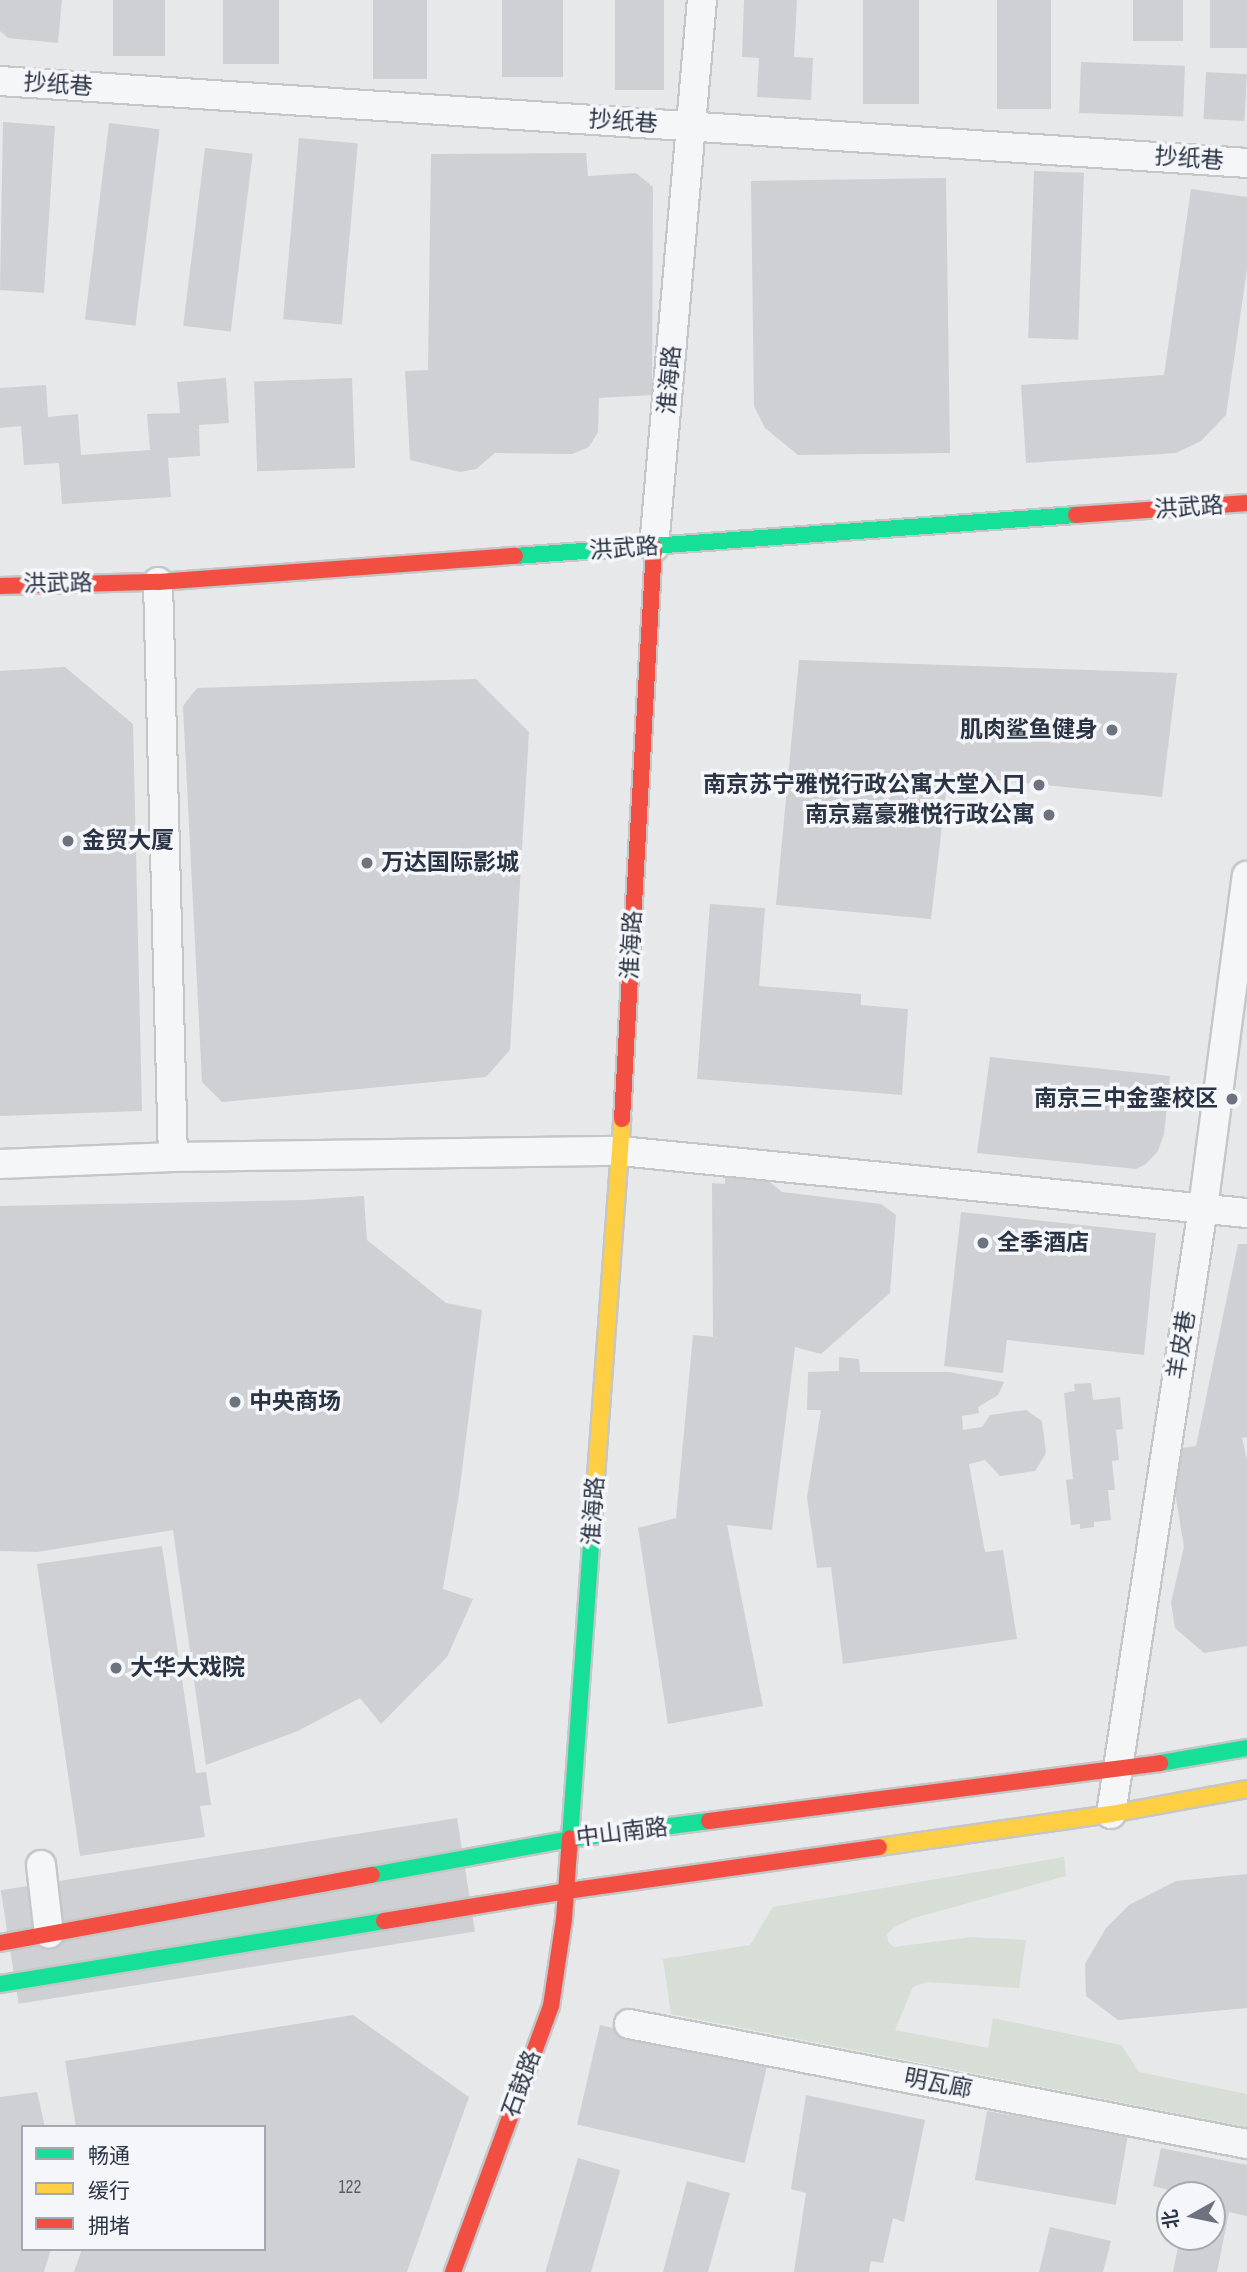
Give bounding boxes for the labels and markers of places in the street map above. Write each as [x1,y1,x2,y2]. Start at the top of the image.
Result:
place label: 肌肉鲨鱼健身 [960,716,1098,744]
marker: 肌肉鲨鱼健身 [1104,722,1120,738]
place label: 南京苏宁雅悦行政公寓大堂入口 [703,771,1025,799]
marker: 南京苏宁雅悦行政公寓大堂入口 [1031,777,1047,793]
place label: 南京嘉豪雅悦行政公寓 [805,801,1035,829]
marker: 南京嘉豪雅悦行政公寓 [1041,807,1057,823]
place label: 金贸大厦 [82,827,174,855]
marker: 金贸大厦 [60,833,76,849]
place label: 万达国际影城 [381,849,519,877]
marker: 万达国际影城 [359,855,375,871]
place label: 南京三中金銮校区 [1034,1085,1218,1113]
marker: 南京三中金銮校区 [1224,1091,1240,1107]
place label: 全季酒店 [997,1229,1089,1257]
marker: 全季酒店 [975,1235,991,1251]
place label: 中央商场 [249,1388,341,1416]
marker: 中央商场 [227,1394,243,1410]
place label: 大华大戏院 [130,1654,245,1682]
marker: 大华大戏院 [108,1660,124,1676]

